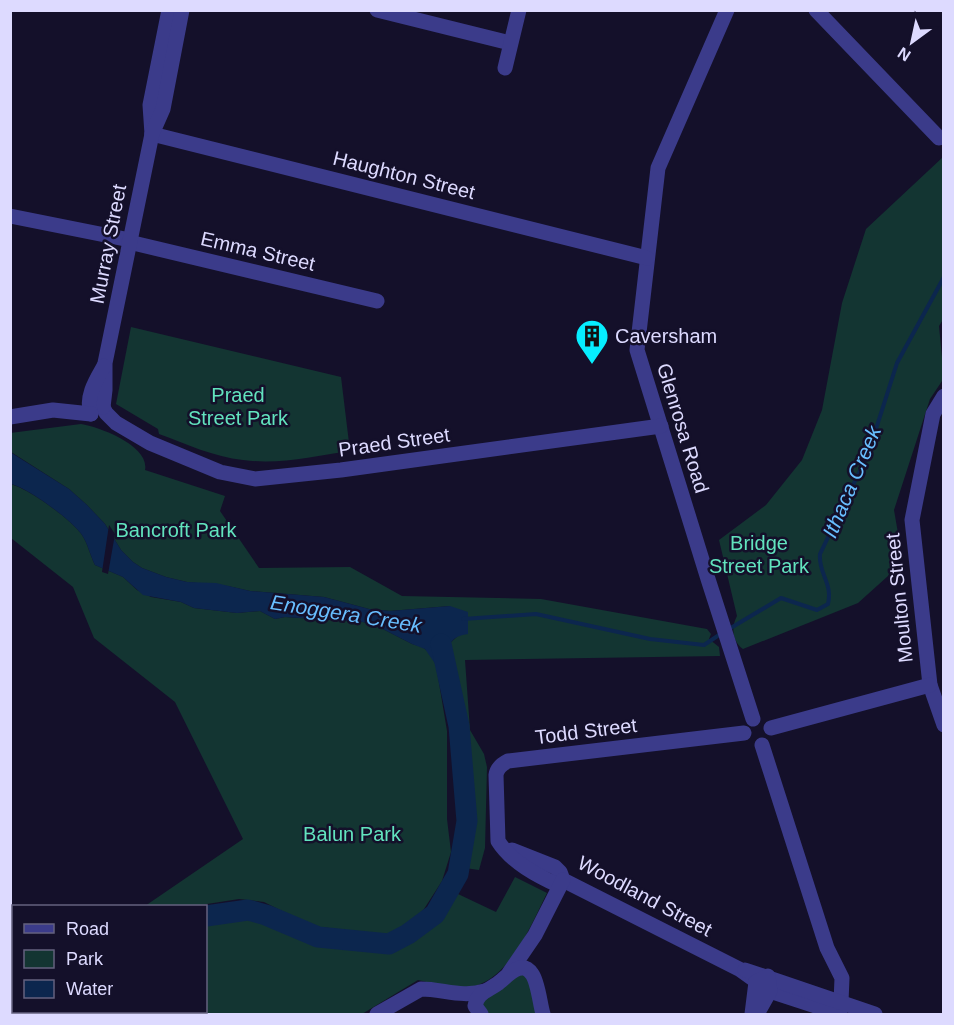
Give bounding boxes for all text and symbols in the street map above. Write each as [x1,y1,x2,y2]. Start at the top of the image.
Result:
north arrow [882,12,942,72]
text: N [895,44,914,64]
street label: Haughton Street [331,147,478,203]
street label: Murray Street [86,182,130,306]
street label: Emma Street [199,227,318,275]
building icon: Caversham [574,318,610,365]
place label: Caversham [615,325,717,347]
street label: Glenrosa Road [653,360,713,496]
park label: Praed Street Park [188,384,289,429]
water label: Ithaca Creek [818,421,886,541]
street label: Praed Street [337,423,452,461]
park label: Bancroft Park [115,519,238,541]
park label: Bridge Street Park [709,532,810,577]
street label: Moulton Street [881,532,917,664]
water label: Enoggera Creek [269,590,425,637]
street label: Todd Street [534,714,639,748]
park label: Balun Park [303,823,402,845]
street label: Woodland Street [574,851,716,941]
legend [12,905,207,1013]
text: Road [66,919,109,939]
text: Park [66,949,104,969]
text: Water [66,979,113,999]

